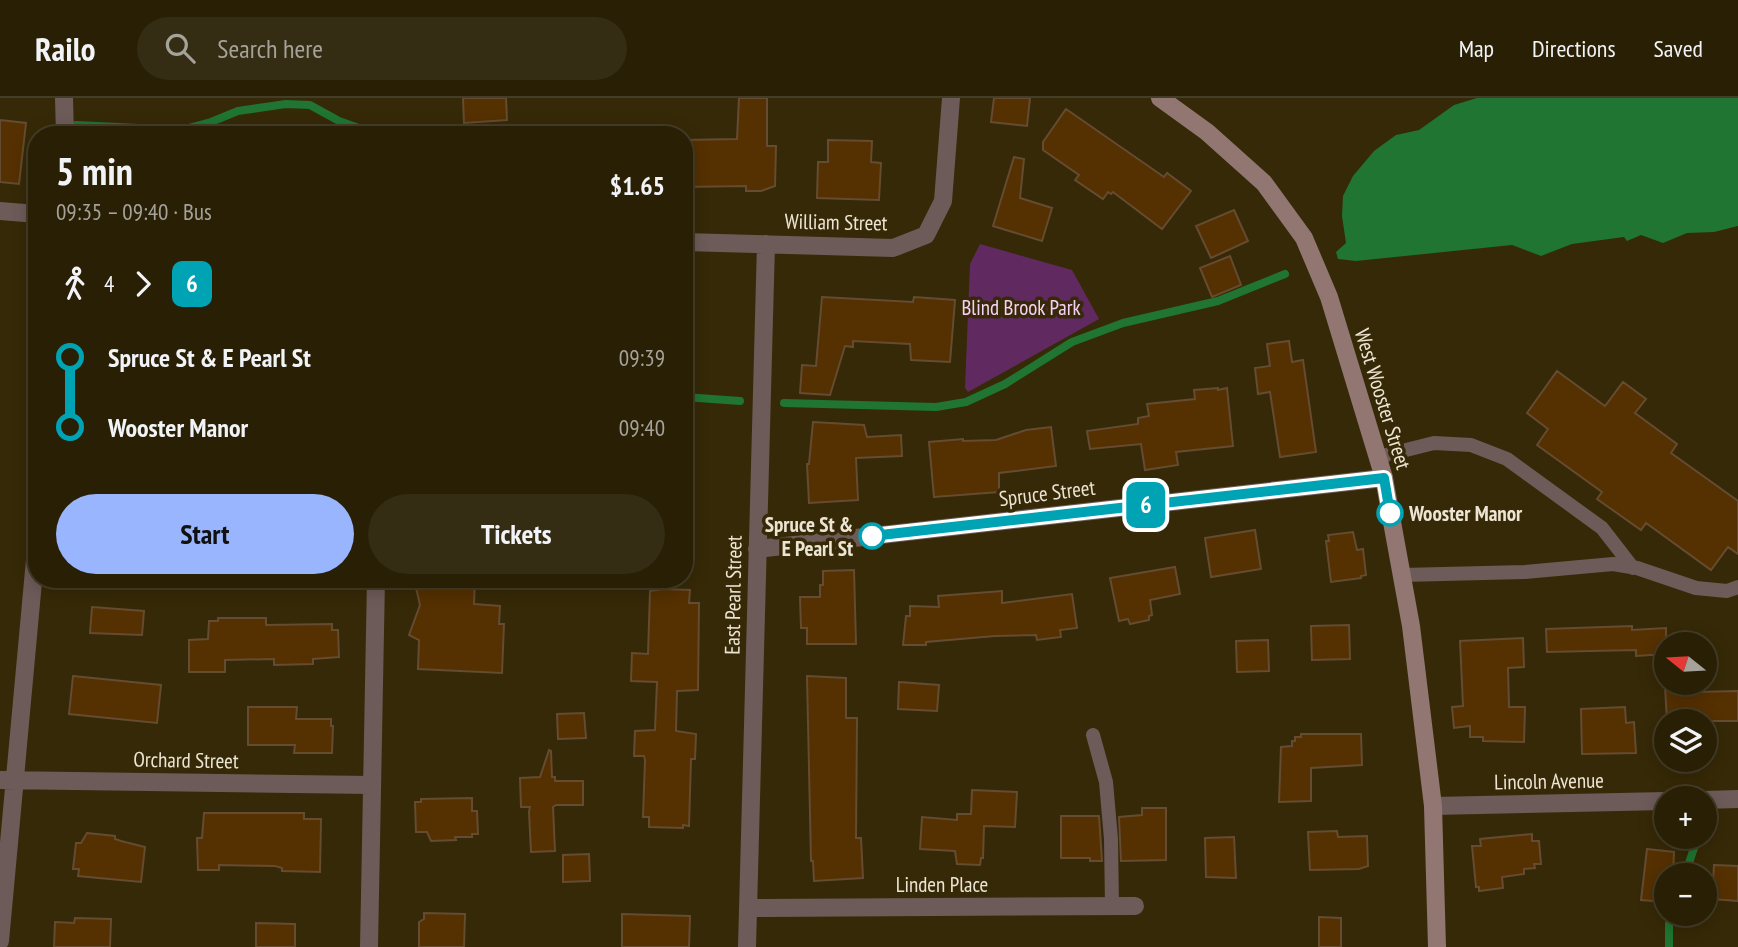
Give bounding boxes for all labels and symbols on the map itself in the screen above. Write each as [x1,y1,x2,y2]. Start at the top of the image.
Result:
street label: William Street [784,208,888,236]
park label: Blind Brook Park [961,294,1081,321]
street label: West Wooster Street [1349,325,1417,473]
street label: Spruce Street [997,474,1097,512]
line badge: 6 [1123,482,1169,528]
marker: Wooster Manor [1377,500,1403,526]
place label: Wooster Manor [1408,500,1523,527]
place label: Spruce St & E Pearl St [765,511,853,562]
marker: Spruce St & E Pearl St [859,523,885,549]
street label: East Pearl Street [718,535,748,655]
north arrow [1654,632,1717,695]
street label: Orchard Street [133,746,239,774]
street label: Lincoln Avenue [1494,767,1604,795]
street label: Linden Place [896,871,988,898]

